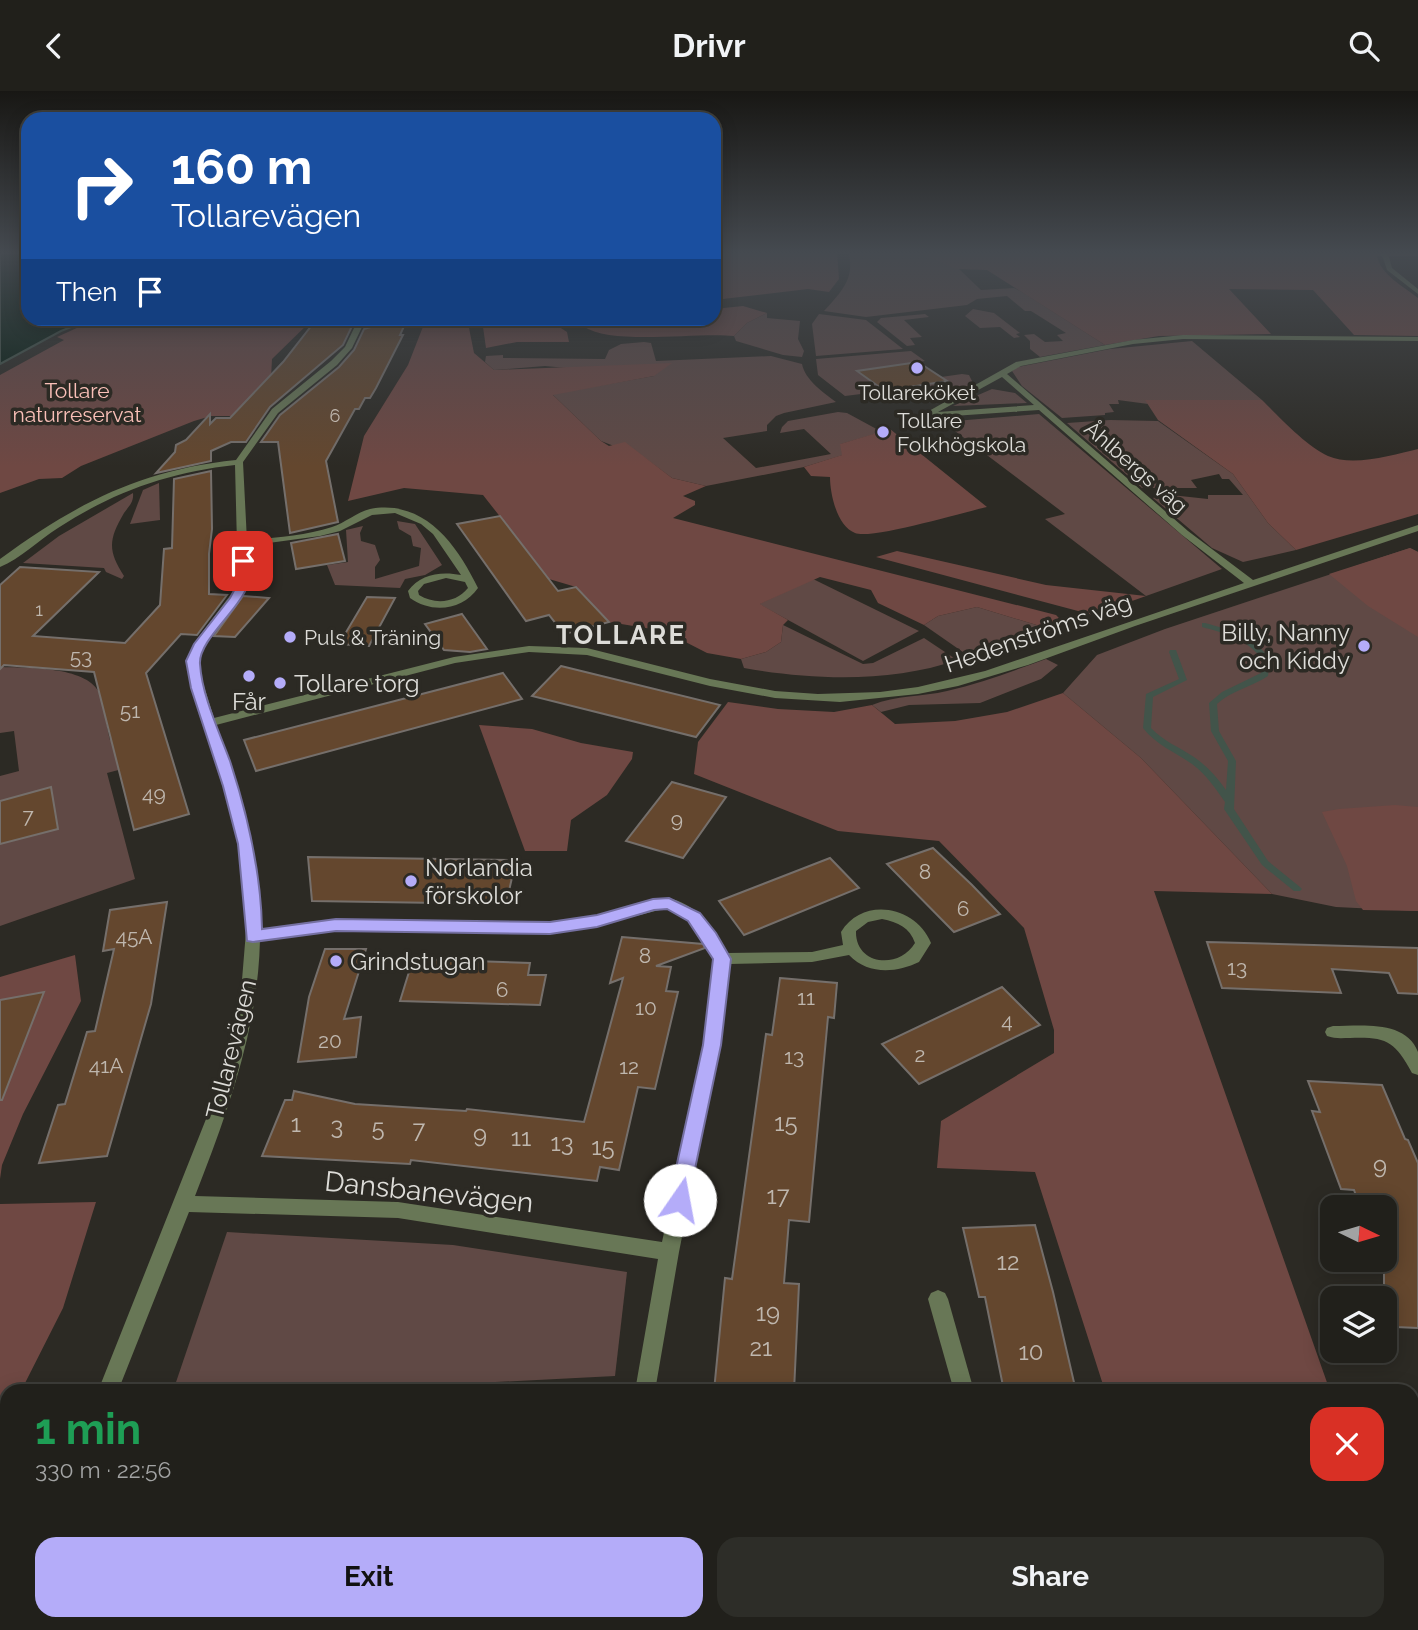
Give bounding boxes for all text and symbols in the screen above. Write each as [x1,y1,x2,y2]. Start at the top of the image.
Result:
icon: back [35,27,73,65]
text: Drivr [672,27,746,64]
icon: search [1345,27,1383,65]
text: 160 m [171,138,312,195]
icon: right [56,140,147,231]
text: Tollarevägen [171,197,361,234]
icon: arrive [131,273,169,311]
text: Then [56,277,117,307]
marker: Tollareköket [909,360,925,376]
park label: Tollare naturreservat [13,378,142,427]
place label: Tollareköket [858,380,976,405]
house number: 6 [330,405,341,426]
place label: Tollare Folkhögskola [897,408,1026,457]
street label: Åhlbergs väg [1080,416,1192,518]
marker: Tollare Folkhögskola [875,424,891,440]
pin [213,531,273,591]
icon: arrive [224,542,262,580]
street label: Hedenströms väg [941,587,1135,679]
house number: 1 [35,599,43,620]
place label: Billy, Nanny och Kiddy [1221,618,1350,675]
district label: TOLLARE [556,620,686,650]
place label: Puls & Träning [304,625,441,650]
marker: Puls & Träning [282,629,298,645]
marker: Billy, Nanny och Kiddy [1356,638,1372,654]
house number: 53 [70,644,92,669]
marker: Får [241,668,257,684]
place label: Tollare torg [294,669,420,698]
marker: Tollare torg [272,675,288,691]
place label: Får [232,687,267,716]
house number: 51 [120,698,140,723]
house number: 49 [142,781,166,806]
house number: 7 [22,803,34,828]
house number: 9 [671,807,683,832]
place label: Norlandia förskolor [425,853,533,910]
house number: 8 [919,859,931,884]
marker: Norlandia förskolor [403,873,419,889]
house number: 6 [957,896,969,921]
house number: 45A [115,924,153,949]
house number: 8 [639,943,651,968]
place label: Grindstugan [350,947,486,976]
marker: Grindstugan [328,953,344,969]
house number: 13 [1227,955,1247,980]
street label: Tollarevägen [200,976,262,1122]
house number: 6 [496,977,508,1002]
house number: 11 [797,985,815,1010]
house number: 10 [635,995,657,1020]
house number: 4 [1001,1008,1013,1033]
house number: 20 [318,1028,342,1053]
house number: 2 [915,1042,925,1067]
house number: 13 [784,1044,804,1069]
house number: 41A [89,1053,123,1078]
house number: 12 [619,1054,639,1079]
house number: 15 [774,1108,798,1137]
house number: 1 [291,1109,301,1138]
house number: 3 [331,1111,343,1140]
house number: 5 [371,1113,385,1142]
house number: 7 [413,1115,426,1144]
house number: 9 [473,1120,487,1149]
house number: 11 [511,1123,531,1152]
house number: 13 [550,1128,574,1157]
house number: 15 [591,1132,615,1161]
house number: 9 [1373,1151,1387,1180]
position arrow [643,1163,717,1237]
street label: Dansbanevägen [323,1165,535,1219]
house number: 17 [767,1181,790,1210]
north arrow [1320,1195,1396,1272]
map controls [1320,1195,1397,1363]
house number: 12 [997,1247,1019,1276]
button: layers [1320,1286,1397,1363]
house number: 19 [756,1298,780,1327]
house number: 21 [750,1333,772,1362]
house number: 10 [1019,1337,1043,1366]
text: 1 min [35,1405,141,1454]
button: close [1310,1407,1384,1481]
text: 330 m · 22:56 [35,1456,171,1483]
button: Exit [35,1537,703,1617]
button: Share [717,1537,1384,1617]

